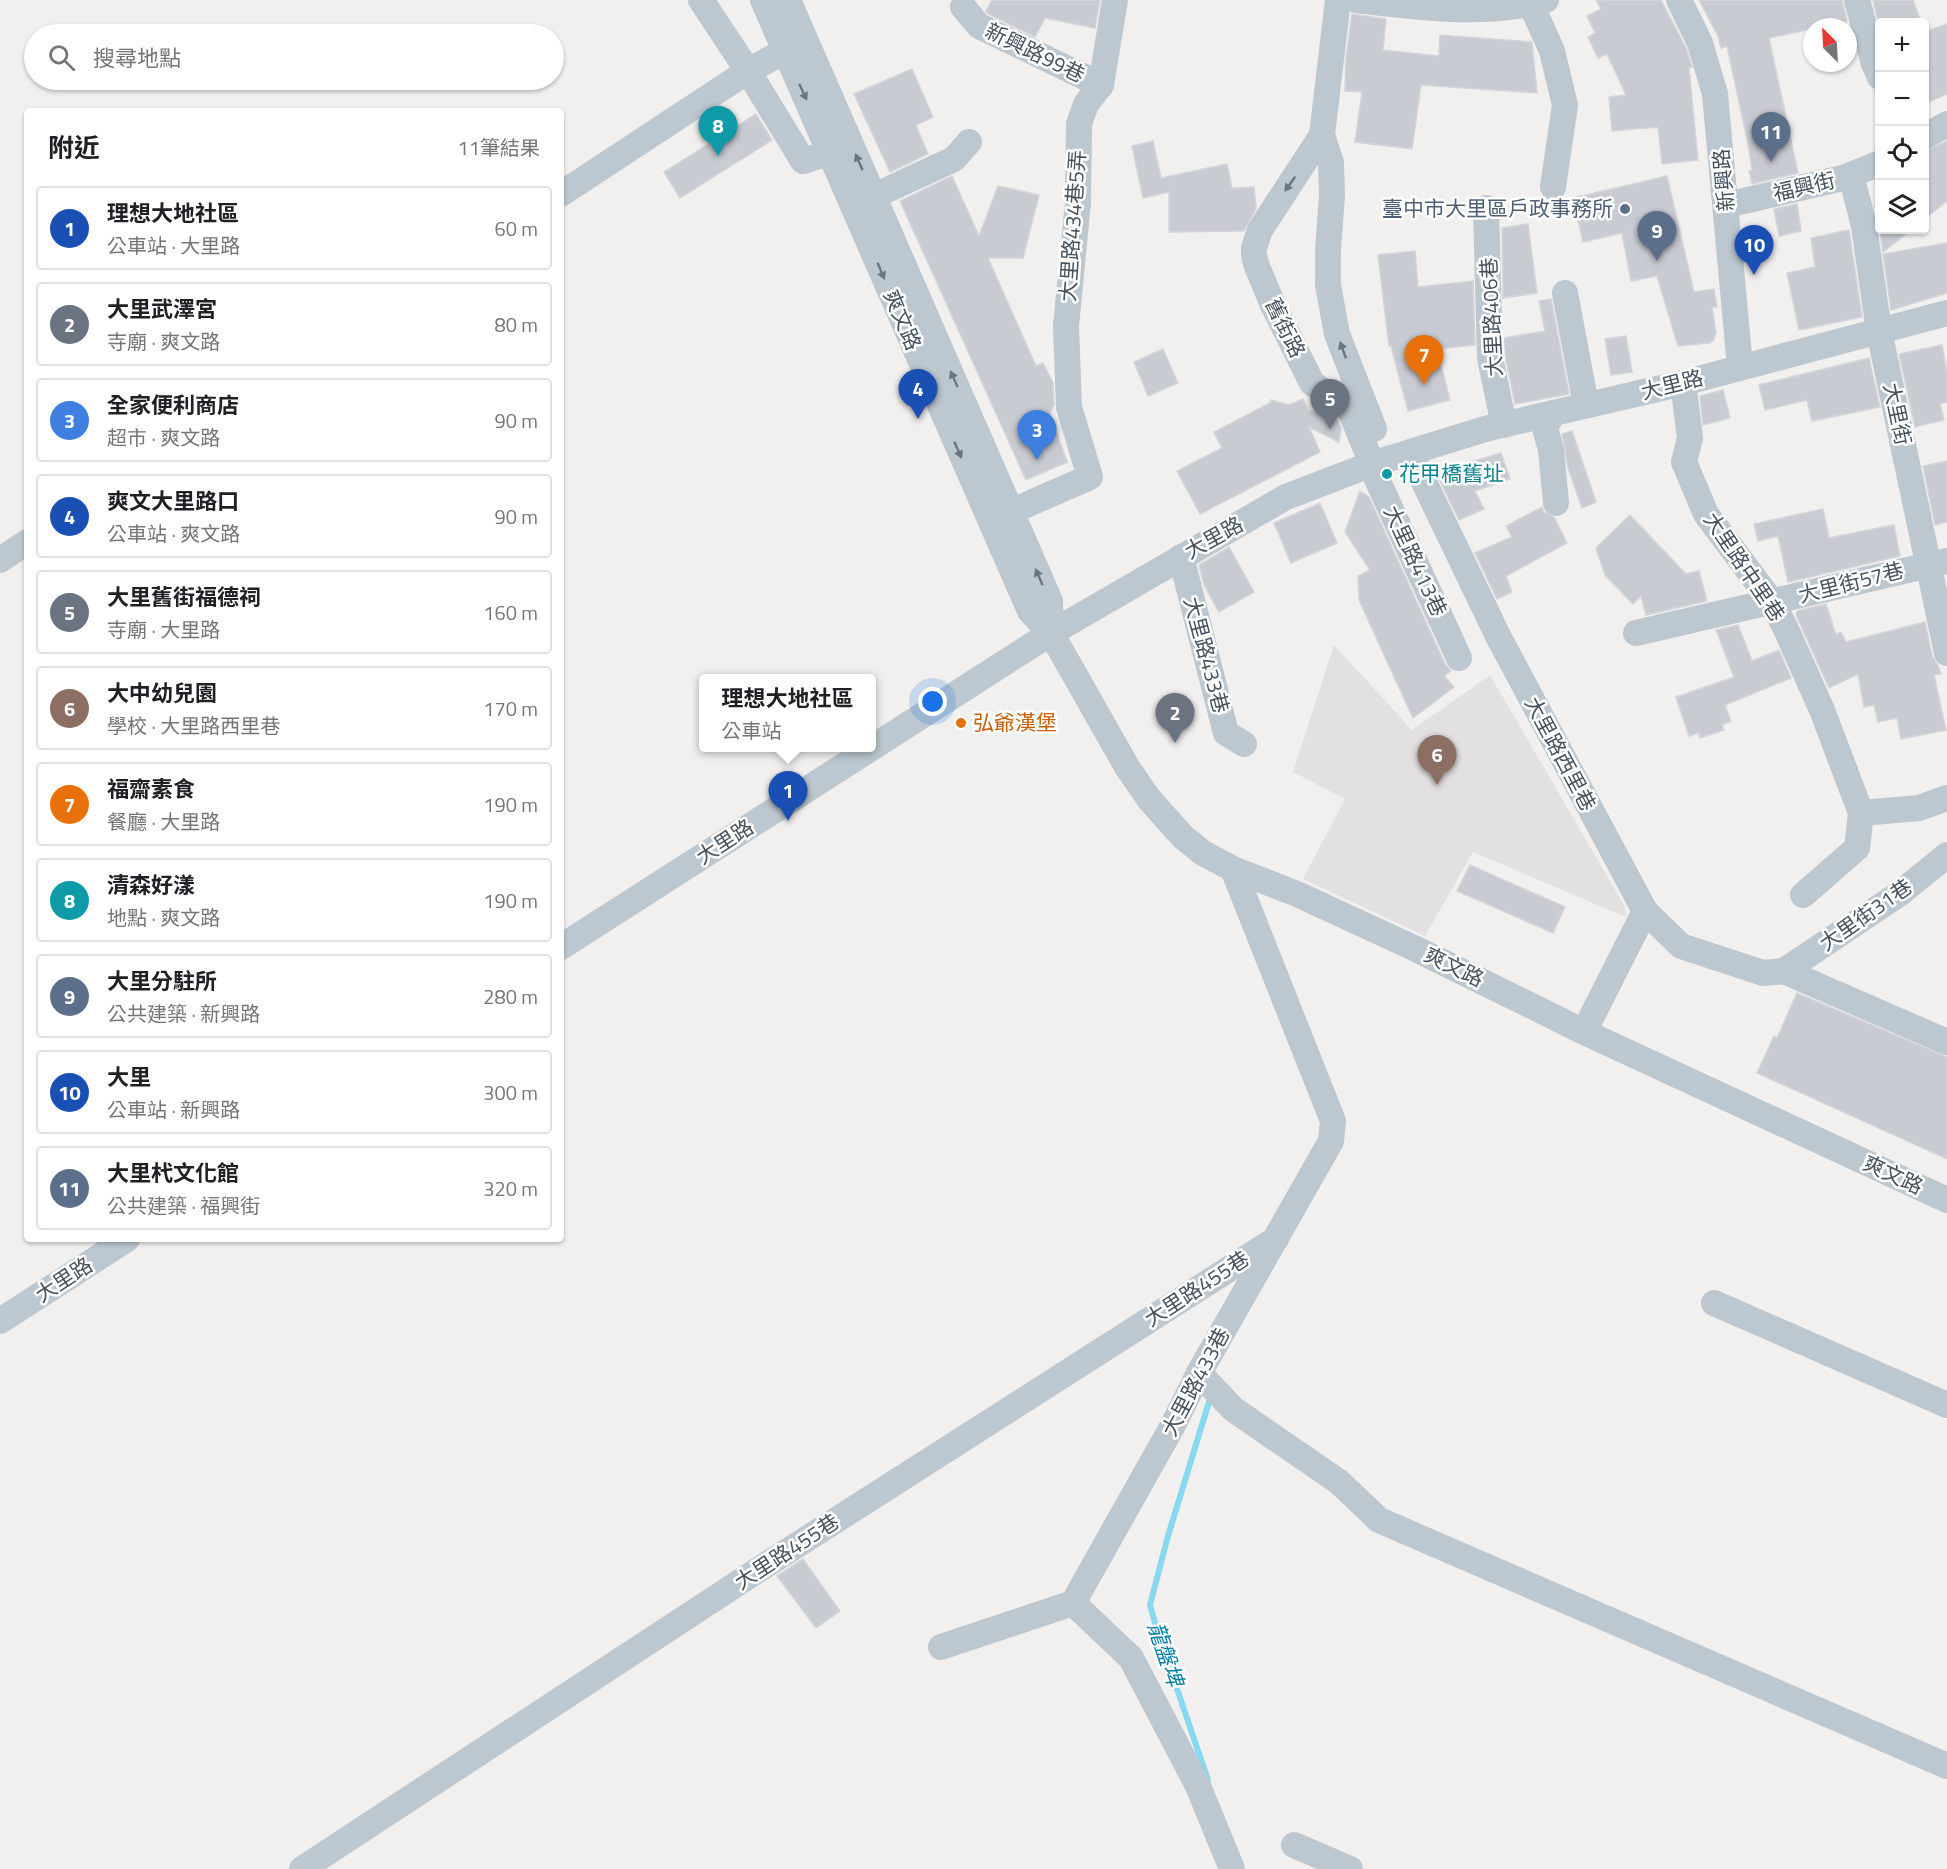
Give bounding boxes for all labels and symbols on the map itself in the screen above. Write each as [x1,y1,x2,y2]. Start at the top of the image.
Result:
street label: 新興路99巷 [980,14,1091,90]
north arrow [1803,18,1857,72]
one-way arrow [798,84,807,101]
pin: 8 [698,106,738,156]
pin: 11 [1752,112,1790,162]
street label: 新興路 [1704,147,1742,213]
street label: 大里路434巷5弄 [1051,149,1093,303]
one-way arrow [854,153,863,170]
street label: 福興街 [1769,163,1838,209]
one-way arrow [1284,175,1296,191]
place label: 臺中市大里區戶政事務所 [1382,192,1613,224]
marker: 臺中市大里區戶政事務所 [1618,202,1632,216]
pin: 9 [1638,212,1676,261]
pin: 10 [1734,226,1774,275]
street label: 大里路406巷 [1472,257,1510,377]
one-way arrow [876,262,886,280]
street label: 爽文路 [876,284,930,355]
street label: 舊街路 [1258,292,1314,363]
pin: 7 [1404,336,1444,385]
one-way arrow [1337,340,1347,358]
street label: 大里路 [1637,361,1706,407]
pin: 4 [898,370,938,419]
one-way arrow [948,370,958,388]
pin: 5 [1310,380,1350,429]
street label: 大里街 [1876,380,1920,448]
pin: 3 [1018,410,1056,460]
one-way arrow [954,441,963,458]
place label: 花甲橋舊址 [1399,457,1504,489]
marker: 花甲橋舊址 [1380,467,1394,481]
street label: 大里路413巷 [1376,500,1456,621]
street label: 大里路中里巷 [1696,505,1793,628]
street label: 大里路 [1178,508,1249,566]
street label: 大里街57巷 [1795,553,1907,611]
one-way arrow [1035,569,1044,586]
street label: 大里路433巷 [1176,593,1238,716]
your location [918,687,947,716]
street label: 大里路西里巷 [1517,690,1605,817]
pin: 2 [1156,694,1194,743]
place label: 弘爺漢堡 [973,706,1057,738]
marker: 弘爺漢堡 [954,716,968,730]
pin: 6 [1418,736,1456,785]
pin: 1 [768,772,808,821]
street label: 大里路 [689,811,760,872]
street label: 大里街31巷 [1812,870,1919,958]
street label: 爽文路 [1419,938,1490,994]
street label: 爽文路 [1858,1146,1929,1202]
street label: 大里路455巷 [1138,1242,1255,1334]
street label: 大里路 [28,1249,99,1310]
street label: 大里路433巷 [1153,1321,1237,1442]
street label: 大里路455巷 [728,1505,845,1597]
water label: 龍盤埤 [1139,1617,1194,1694]

